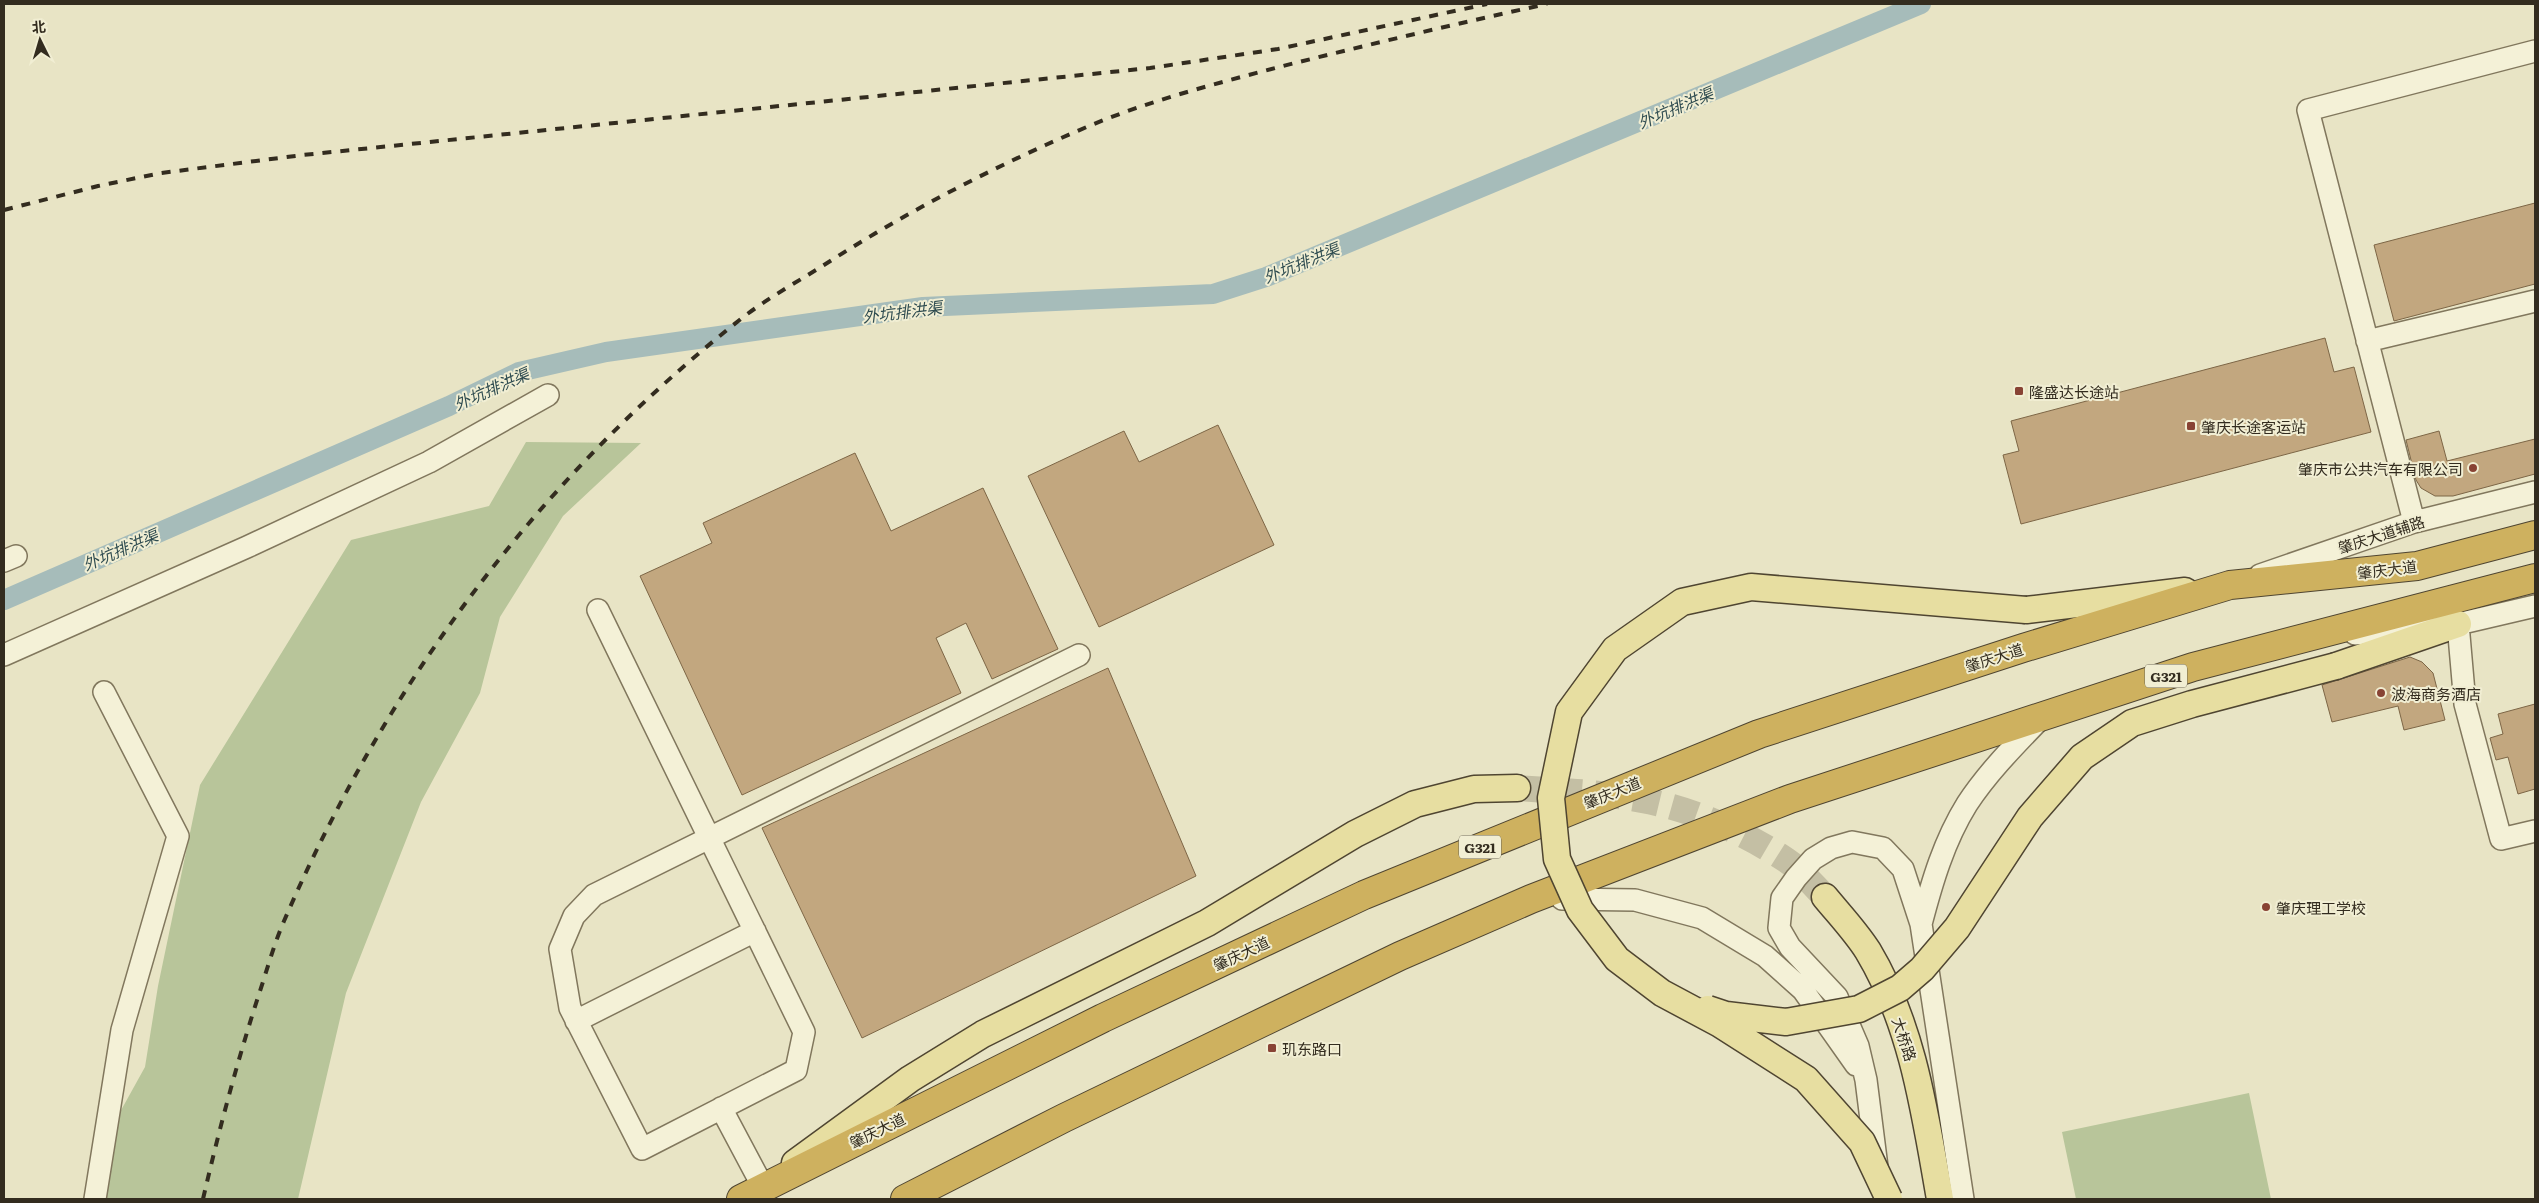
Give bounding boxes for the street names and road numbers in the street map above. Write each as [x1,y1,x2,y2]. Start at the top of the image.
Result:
street label: 肇庆大道辅路 [2335,509,2427,559]
street label: 肇庆大道 [2356,554,2418,584]
street label: 肇庆大道 [1962,637,2026,677]
road number: G321 [2145,664,2187,688]
street label: 肇庆大道 [1580,770,1644,814]
road number: G321 [1459,836,1501,859]
street label: 肇庆大道 [1209,930,1273,976]
street label: 大桥路 [1887,1014,1923,1064]
street label: 肇庆大道 [845,1107,909,1153]

